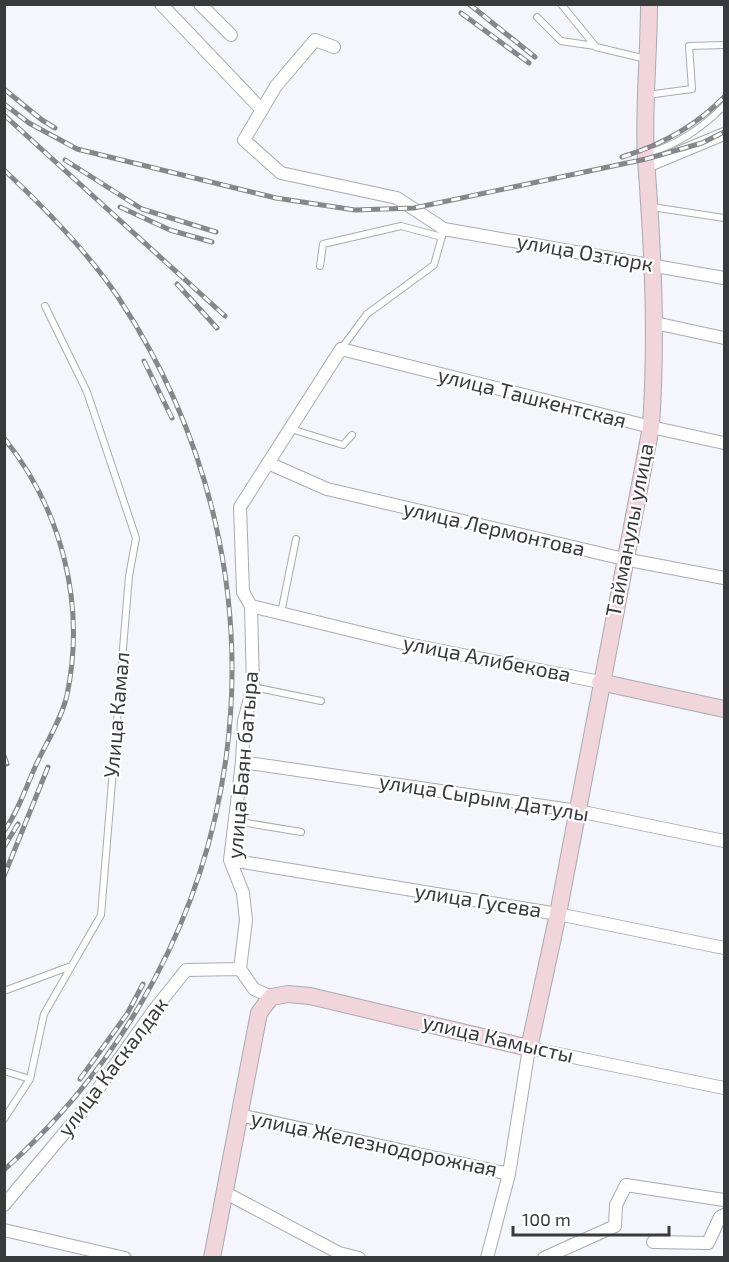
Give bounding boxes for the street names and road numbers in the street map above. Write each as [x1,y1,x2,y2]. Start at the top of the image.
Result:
street label: улица Озтюрк [515,227,655,277]
street label: улица Ташкентская [435,361,629,433]
street label: Тайманулы улица [599,441,659,619]
street label: улица Лермонтова [401,494,588,562]
street label: улица Алибекова [401,629,573,687]
street label: Улица Камал [98,651,133,779]
street label: улица Баян батыра [221,670,263,860]
street label: улица Сырым Датулы [377,768,591,826]
street label: улица Гусева [413,877,543,923]
street label: улица Каскалдак [51,992,173,1141]
street label: улица Камысты [420,1008,576,1068]
street label: улица Железнодорожная [249,1104,500,1182]

